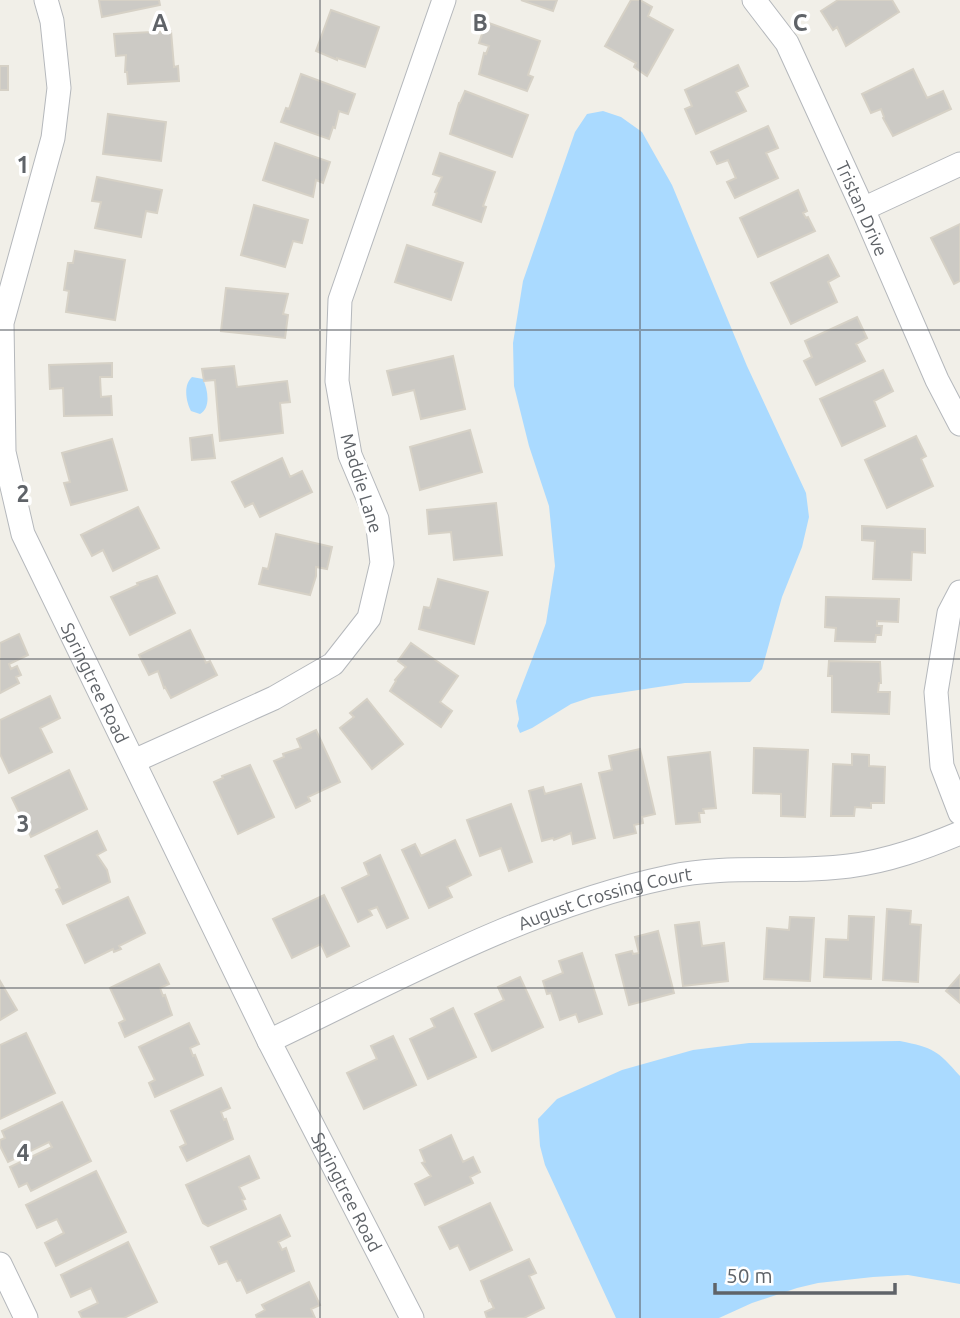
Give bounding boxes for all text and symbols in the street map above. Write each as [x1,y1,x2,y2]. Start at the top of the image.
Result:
text: A [152,10,168,35]
text: B [472,10,488,35]
text: C [793,10,808,35]
text: 1 [17,152,29,177]
street label: Tristan Drive [832,158,892,259]
street label: Maddie Lane [337,431,387,535]
text: 2 [17,481,29,506]
street label: Springtree Road [58,619,133,746]
text: 3 [17,811,29,836]
street label: August Crossing Court [515,863,693,933]
street label: Springtree Road [308,1129,386,1255]
text: 4 [17,1140,30,1165]
scale bar [715,1252,895,1296]
text: 50 m [726,1263,773,1287]

